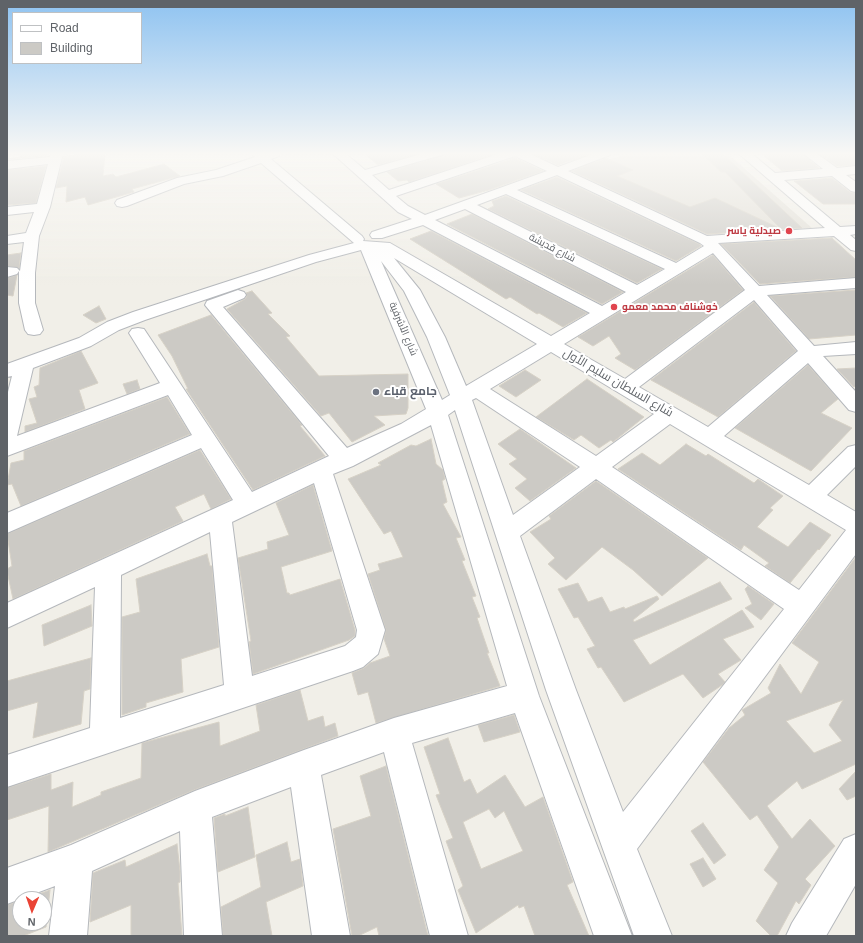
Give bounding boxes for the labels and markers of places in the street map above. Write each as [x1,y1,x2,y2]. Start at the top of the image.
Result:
place label: صيدلية ياسر [727,225,781,237]
marker: صيدلية ياسر [784,226,794,236]
place label: خوشناف محمد معمو [622,301,718,313]
marker: خوشناف محمد معمو [609,302,619,312]
place label: جامع قباء [384,385,437,399]
marker: جامع قباء [371,387,381,397]

